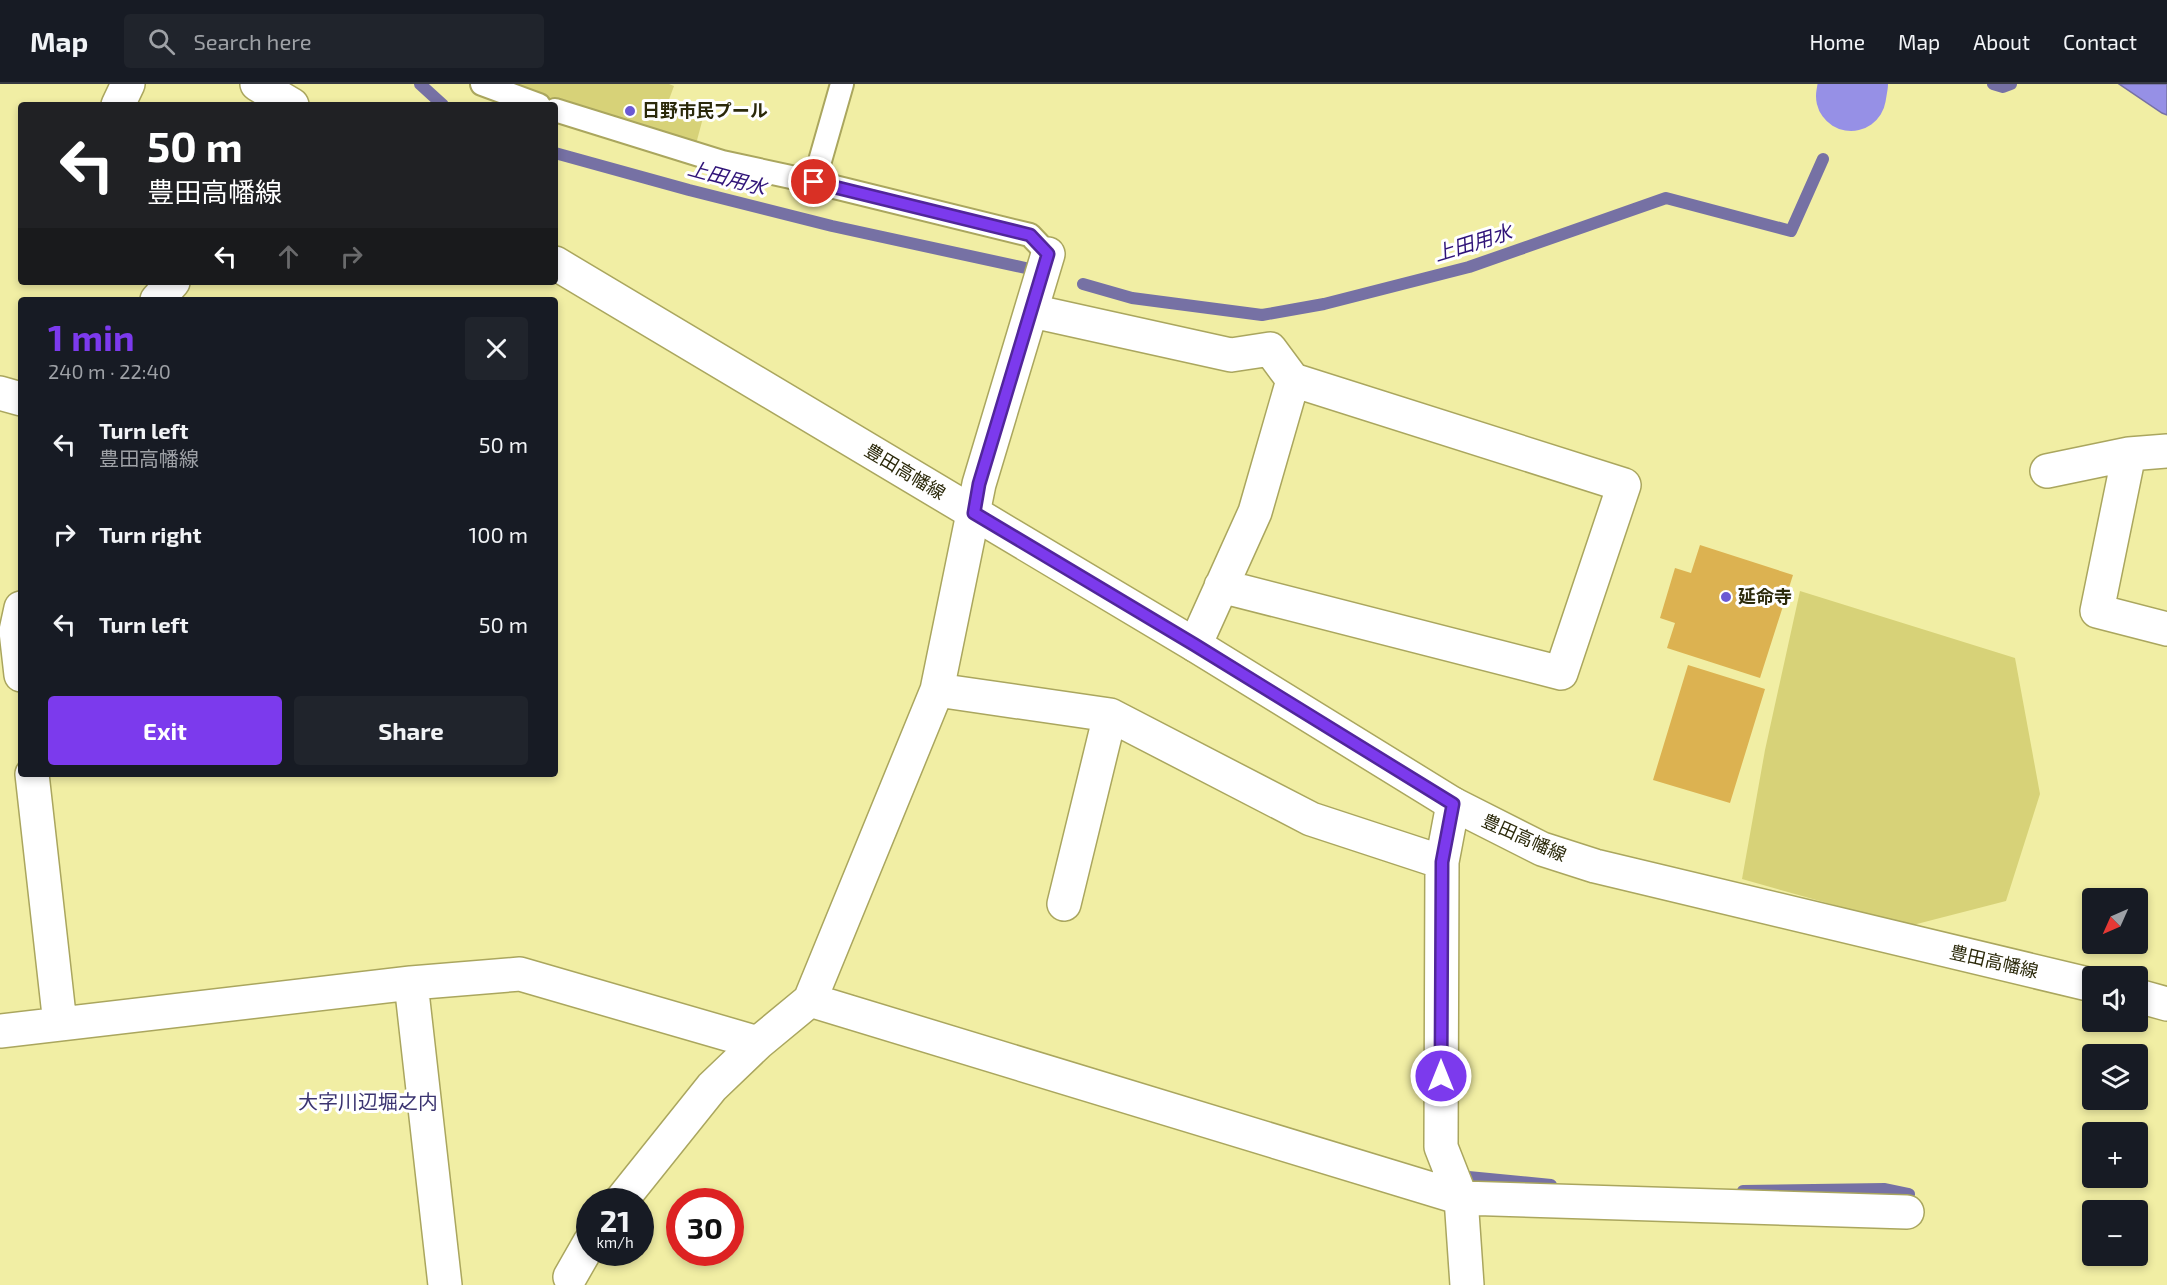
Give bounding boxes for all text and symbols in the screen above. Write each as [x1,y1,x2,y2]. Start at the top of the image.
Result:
search box [124,14,544,68]
text: Map [30,24,88,58]
icon: search [145,25,178,58]
text: Search here [193,28,312,54]
text: Home [1809,29,1865,54]
text: Map [1898,29,1940,54]
text: About [1973,29,2030,54]
text: Contact [2063,29,2137,54]
place label: 日野市民プール [642,99,768,121]
marker: 日野市民プール [623,104,637,118]
text: 50 m [147,120,243,170]
icon: left [48,126,126,204]
water label: 上田用水 [686,155,771,199]
pin [788,156,839,207]
icon: arrive [797,165,830,198]
text: 豊田高幡線 [147,175,282,207]
water label: 上田用水 [1431,218,1516,265]
icon: left [209,240,242,273]
icon: ahead [272,240,305,273]
icon: right [335,240,368,273]
text: 1 min [48,315,135,358]
button: close [465,317,528,380]
text: 240 m · 22:40 [48,359,171,383]
text: Turn left [99,417,188,443]
icon: left [48,428,81,461]
text: 50 m [479,431,528,457]
street label: 豊田高幡線 [861,439,950,504]
text: 豊田高幡線 [99,446,199,470]
icon: right [48,518,81,551]
text: Turn right [99,521,201,547]
text: 100 m [469,521,528,547]
place label: 延命寺 [1738,585,1792,607]
marker: 延命寺 [1719,590,1733,604]
icon: left [48,608,81,641]
text: Turn left [99,611,188,637]
text: 50 m [479,611,528,637]
button: Exit [48,696,282,765]
button: Share [294,696,528,765]
street label: 豊田高幡線 [1479,809,1570,865]
north arrow [2082,888,2148,954]
map controls [2082,888,2148,1266]
street label: 豊田高幡線 [1948,940,2041,982]
button: sound [2082,966,2148,1032]
position arrow [1409,1044,1473,1108]
button: layers [2082,1044,2148,1110]
district label: 大字川辺堀之内 [298,1089,438,1113]
button: + [2082,1122,2148,1188]
speed limit sign: 30 [666,1188,744,1266]
button: − [2082,1200,2148,1266]
text: 21 [600,1202,630,1238]
text: km/h [596,1233,634,1251]

